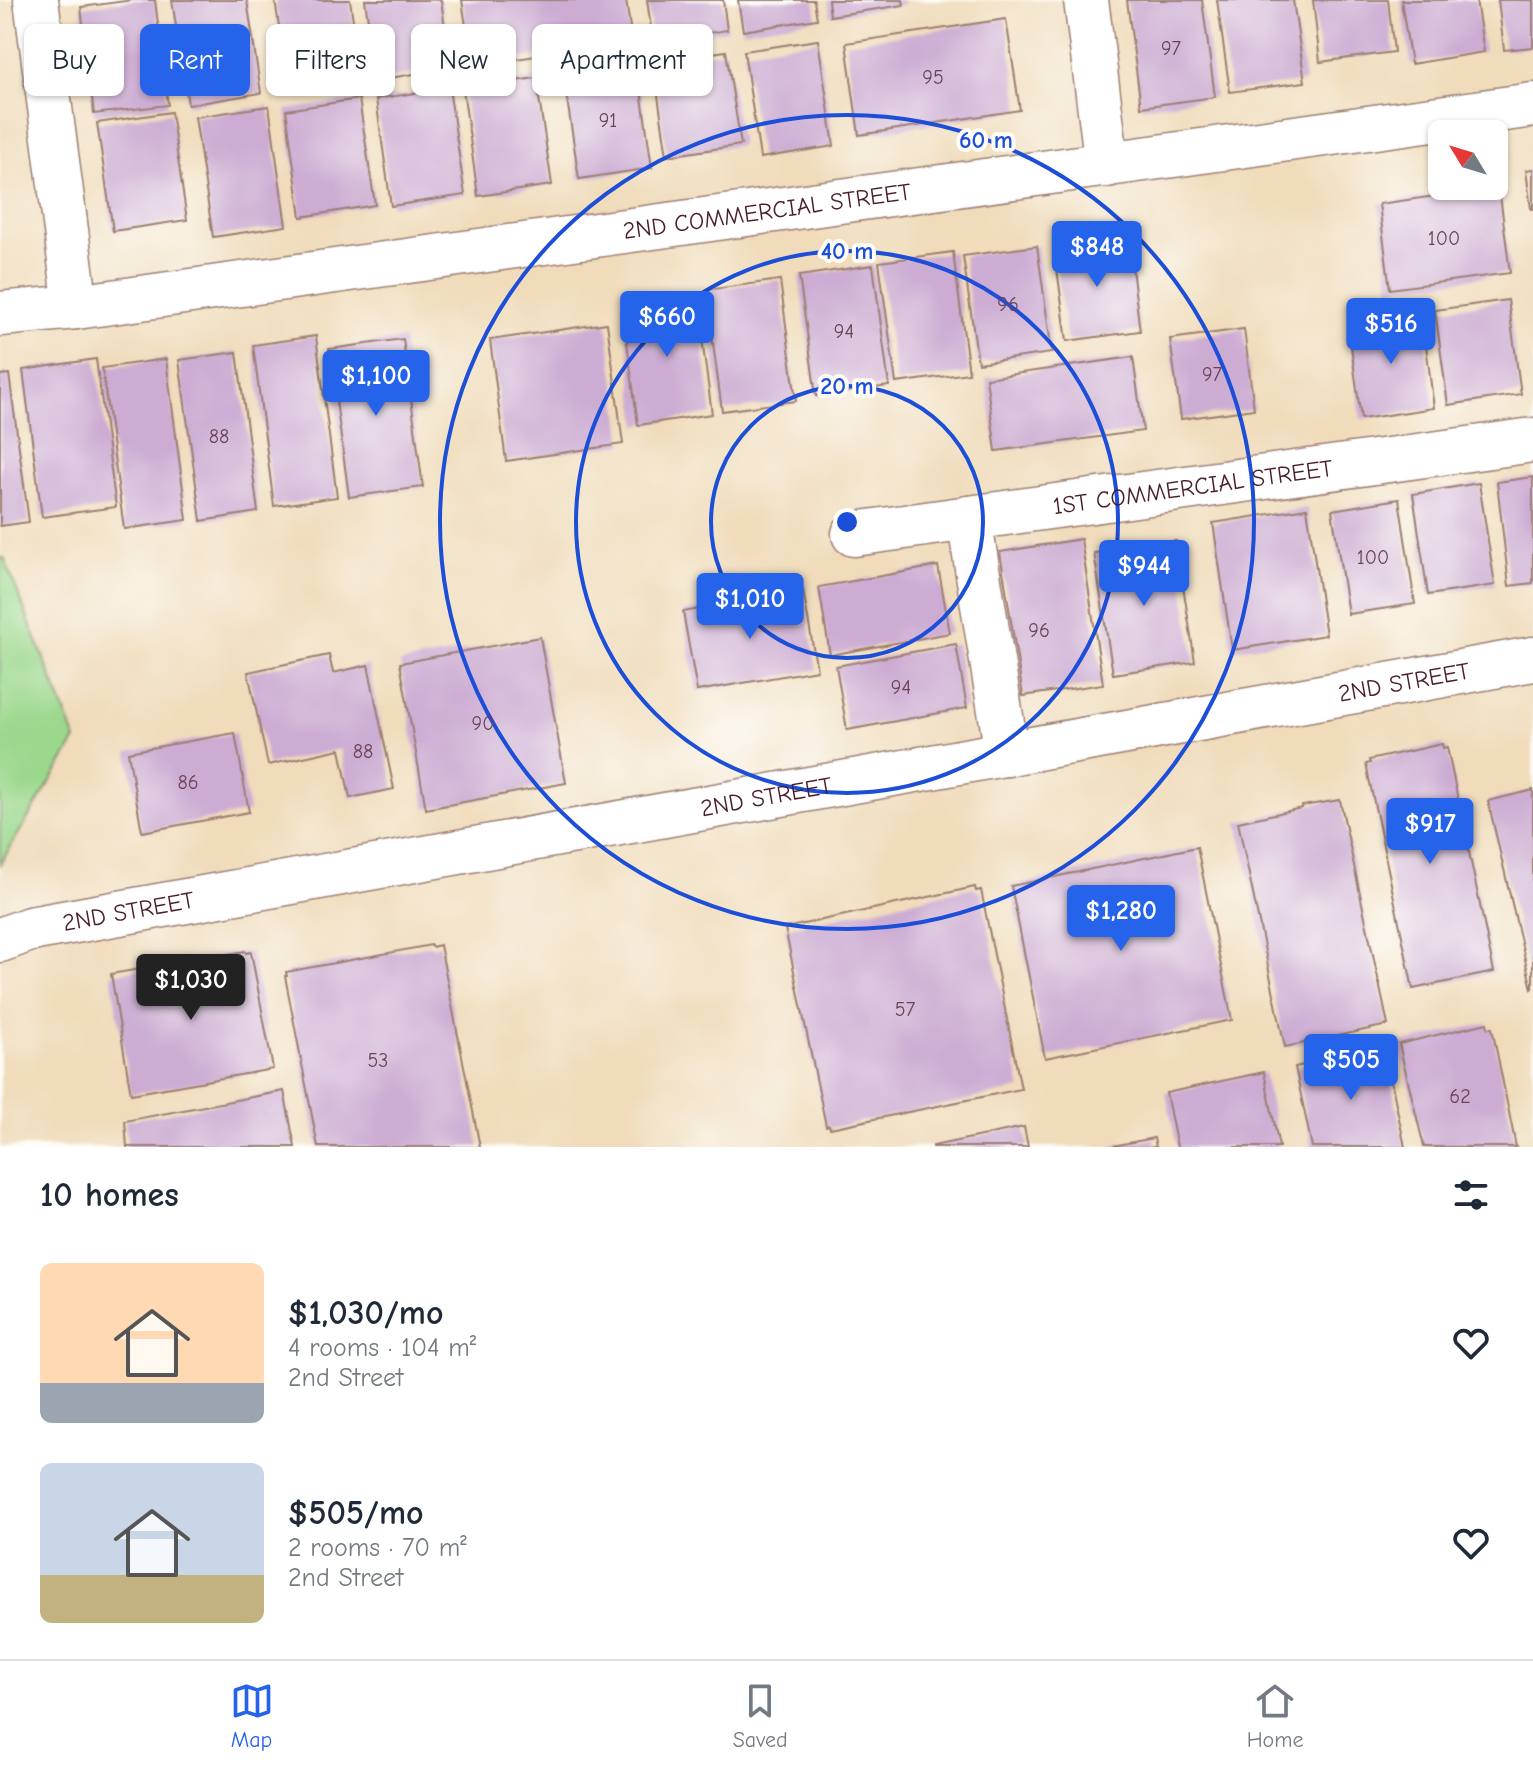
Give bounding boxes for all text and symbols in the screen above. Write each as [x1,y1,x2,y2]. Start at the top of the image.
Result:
chip: Buy [24,24,124,96]
chip: Rent [140,24,250,96]
chip: Filters [266,24,395,96]
chip: New [411,24,516,96]
chip: Apartment [532,24,713,96]
house number: 97 [1161,37,1182,60]
house number: 95 [922,66,944,89]
house number: 91 [599,109,617,132]
north arrow [1428,120,1508,200]
map controls [1428,120,1508,200]
text: 60 m [959,126,1013,154]
street label: 2ND COMMERCIAL STREET [621,177,913,245]
pin: $848 [1050,221,1144,289]
house number: 100 [1428,227,1460,250]
text: $848 [1070,232,1124,262]
text: 40 m [821,237,873,265]
pin: $660 [620,291,714,359]
house number: 96 [997,293,1019,316]
pin: $516 [1344,298,1438,366]
text: $660 [638,302,696,332]
text: $516 [1364,309,1418,339]
house number: 94 [834,320,854,343]
pin: $1,100 [311,350,441,418]
text: $1,100 [341,361,411,391]
house number: 97 [1202,363,1223,386]
text: 20 m [820,372,874,400]
house number: 88 [209,425,229,448]
street label: 1ST COMMERCIAL STREET [1051,454,1335,520]
centre of rings [833,508,861,536]
pin: $944 [1097,540,1191,608]
house number: 100 [1357,546,1389,569]
text: $944 [1117,551,1171,581]
pin: $1,010 [685,573,815,641]
text: $1,010 [715,584,785,614]
house number: 96 [1028,619,1050,642]
street label: 2ND STREET [1336,657,1472,708]
house number: 94 [891,676,911,699]
house number: 90 [472,712,494,735]
house number: 88 [353,740,373,763]
house number: 86 [177,771,199,794]
street label: 2ND STREET [698,771,835,822]
pin: $917 [1383,798,1477,866]
text: $917 [1404,809,1456,839]
pin: $1,280 [1056,885,1186,953]
street label: 2ND STREET [60,886,197,937]
text: $1,280 [1085,896,1157,926]
pin: $1,030 [126,954,256,1022]
text: $1,030 [154,965,228,995]
house number: 57 [895,998,916,1021]
pin: $505 [1304,1034,1398,1102]
text: $505 [1322,1045,1380,1075]
house number: 53 [368,1049,388,1072]
house number: 62 [1449,1085,1471,1108]
icon: filters [1449,1173,1493,1217]
text: 10 homes [40,1175,179,1215]
text: $1,030/mo [288,1293,444,1333]
icon: home [104,1295,200,1391]
icon: heart [1449,1321,1493,1365]
text: 4 rooms · 104 m² [288,1333,476,1363]
text: 2nd Street [288,1363,404,1393]
text: $505/mo [288,1493,424,1533]
icon: home [104,1495,200,1591]
icon: heart [1449,1521,1493,1565]
text: 2 rooms · 70 m² [288,1533,467,1563]
text: 2nd Street [288,1563,404,1593]
tab: Map [230,1679,274,1753]
tab: Saved [733,1679,788,1753]
tab: Home [1247,1679,1303,1753]

